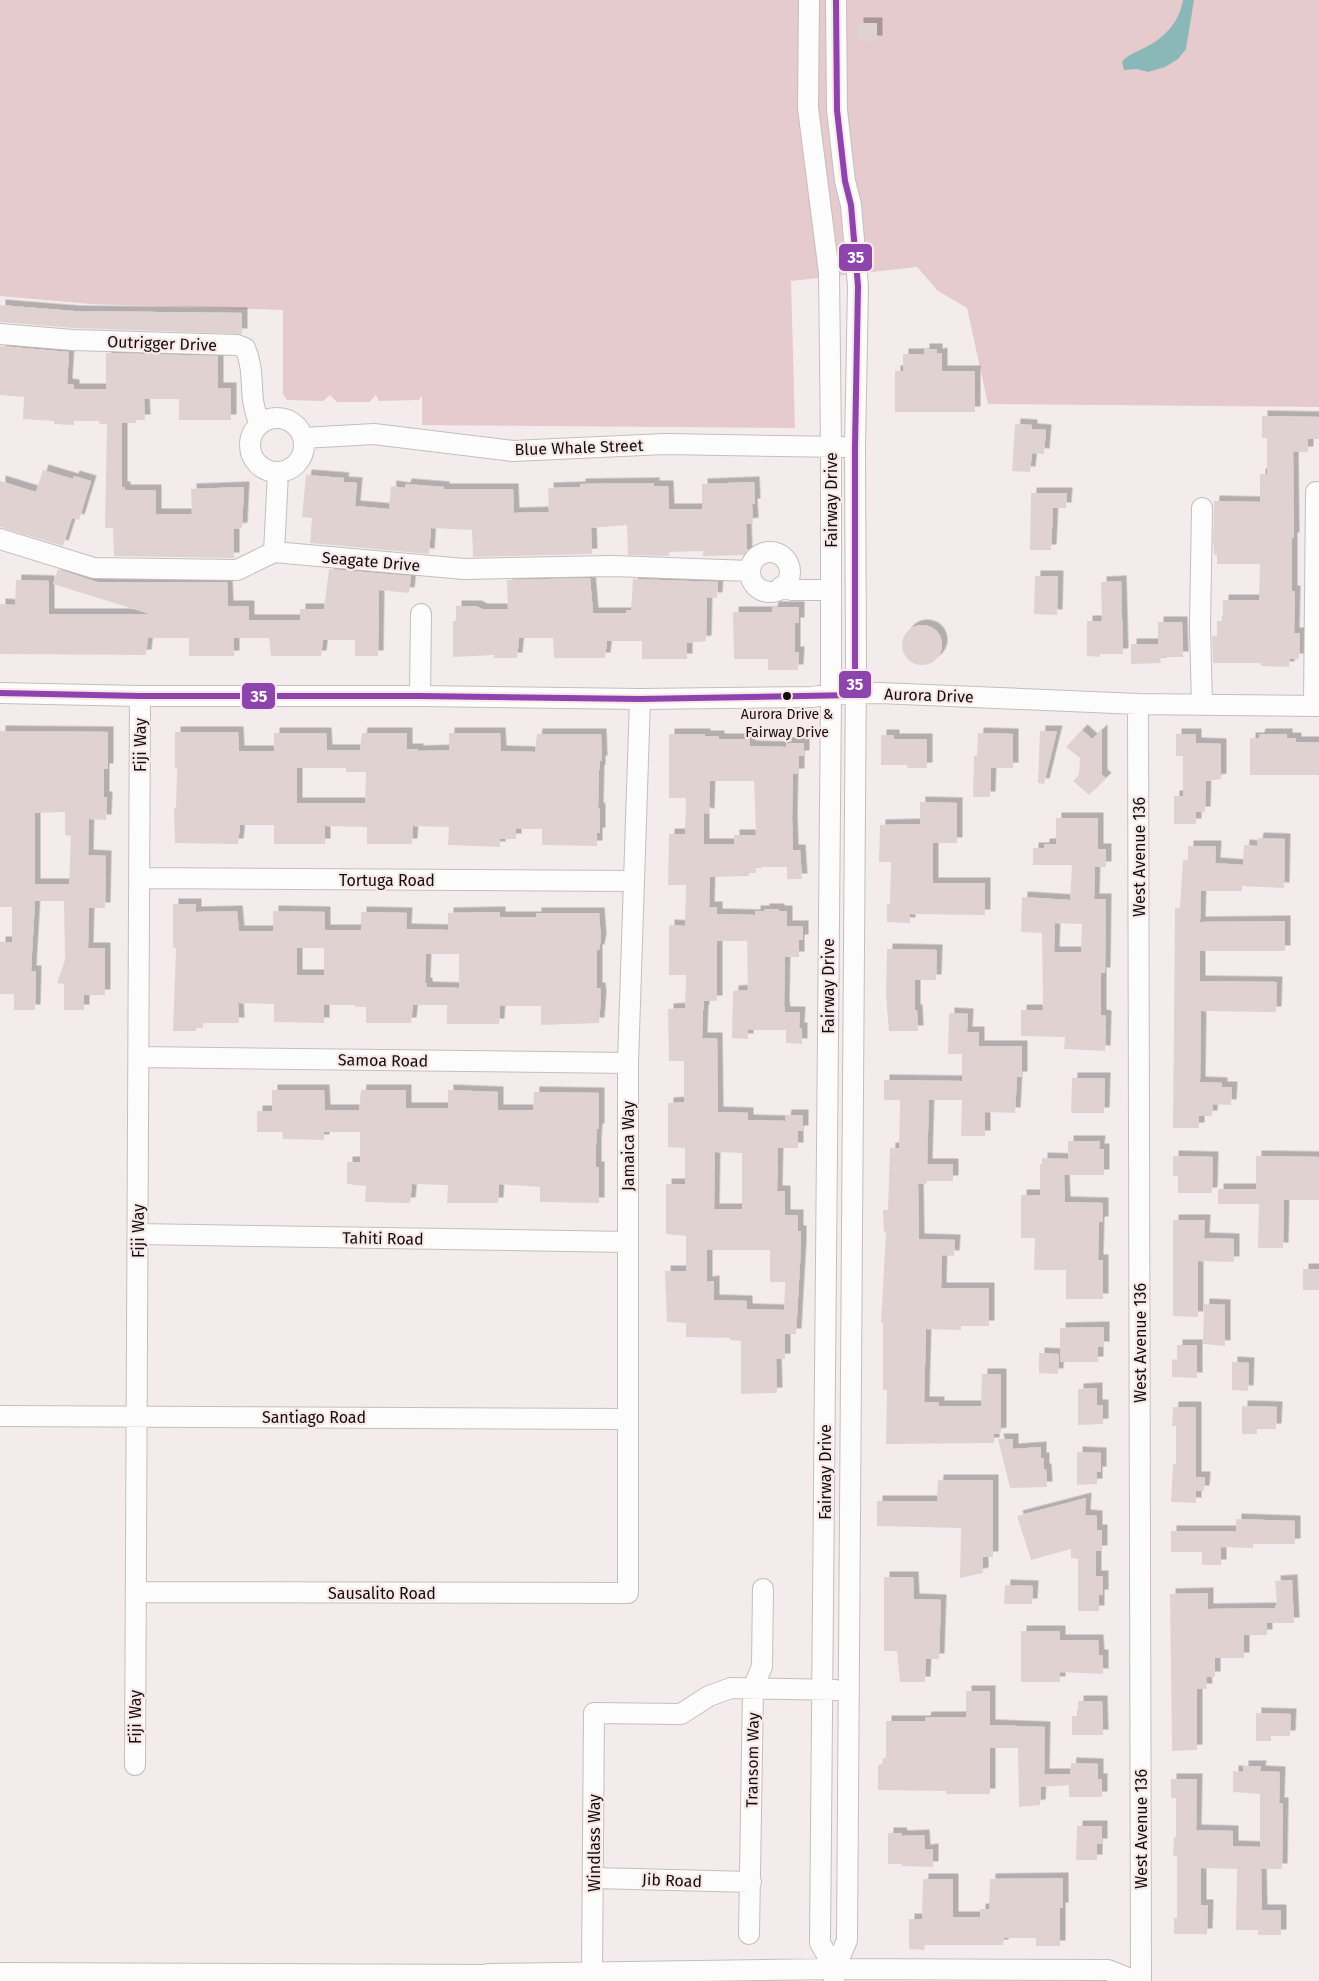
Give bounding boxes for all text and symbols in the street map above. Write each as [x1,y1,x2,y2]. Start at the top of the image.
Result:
line badge: 35 [838,243,873,272]
text: 35 [847,248,865,267]
street label: Outrigger Drive [107,332,217,355]
street label: Blue Whale Street [514,436,644,459]
street label: Fairway Drive [822,452,841,548]
street label: Seagate Drive [321,548,421,575]
line badge: 35 [838,670,872,699]
text: 35 [846,675,864,694]
line badge: 35 [241,682,276,710]
street label: Aurora Drive [884,684,974,707]
text: 35 [250,687,268,706]
marker: Aurora Drive & Fairway Drive [781,690,793,702]
place label: Aurora Drive & Fairway Drive [741,706,833,741]
street label: Fiji Way [131,718,150,772]
street label: West Avenue 136 [1130,797,1149,917]
street label: Tortuga Road [339,871,435,890]
street label: Fairway Drive [819,938,838,1034]
street label: Samoa Road [338,1050,428,1071]
street label: Jamaica Way [619,1101,638,1191]
street label: Fiji Way [129,1204,148,1258]
street label: Tahiti Road [342,1228,424,1249]
street label: West Avenue 136 [1131,1283,1150,1403]
street label: Santiago Road [262,1408,366,1427]
street label: Fairway Drive [816,1424,835,1520]
street label: Sausalito Road [328,1584,436,1603]
street label: Fiji Way [126,1690,145,1744]
street label: Transom Way [742,1712,763,1808]
street label: West Avenue 136 [1132,1769,1151,1889]
street label: Windlass Way [585,1794,604,1892]
street label: Jib Road [642,1870,702,1891]

